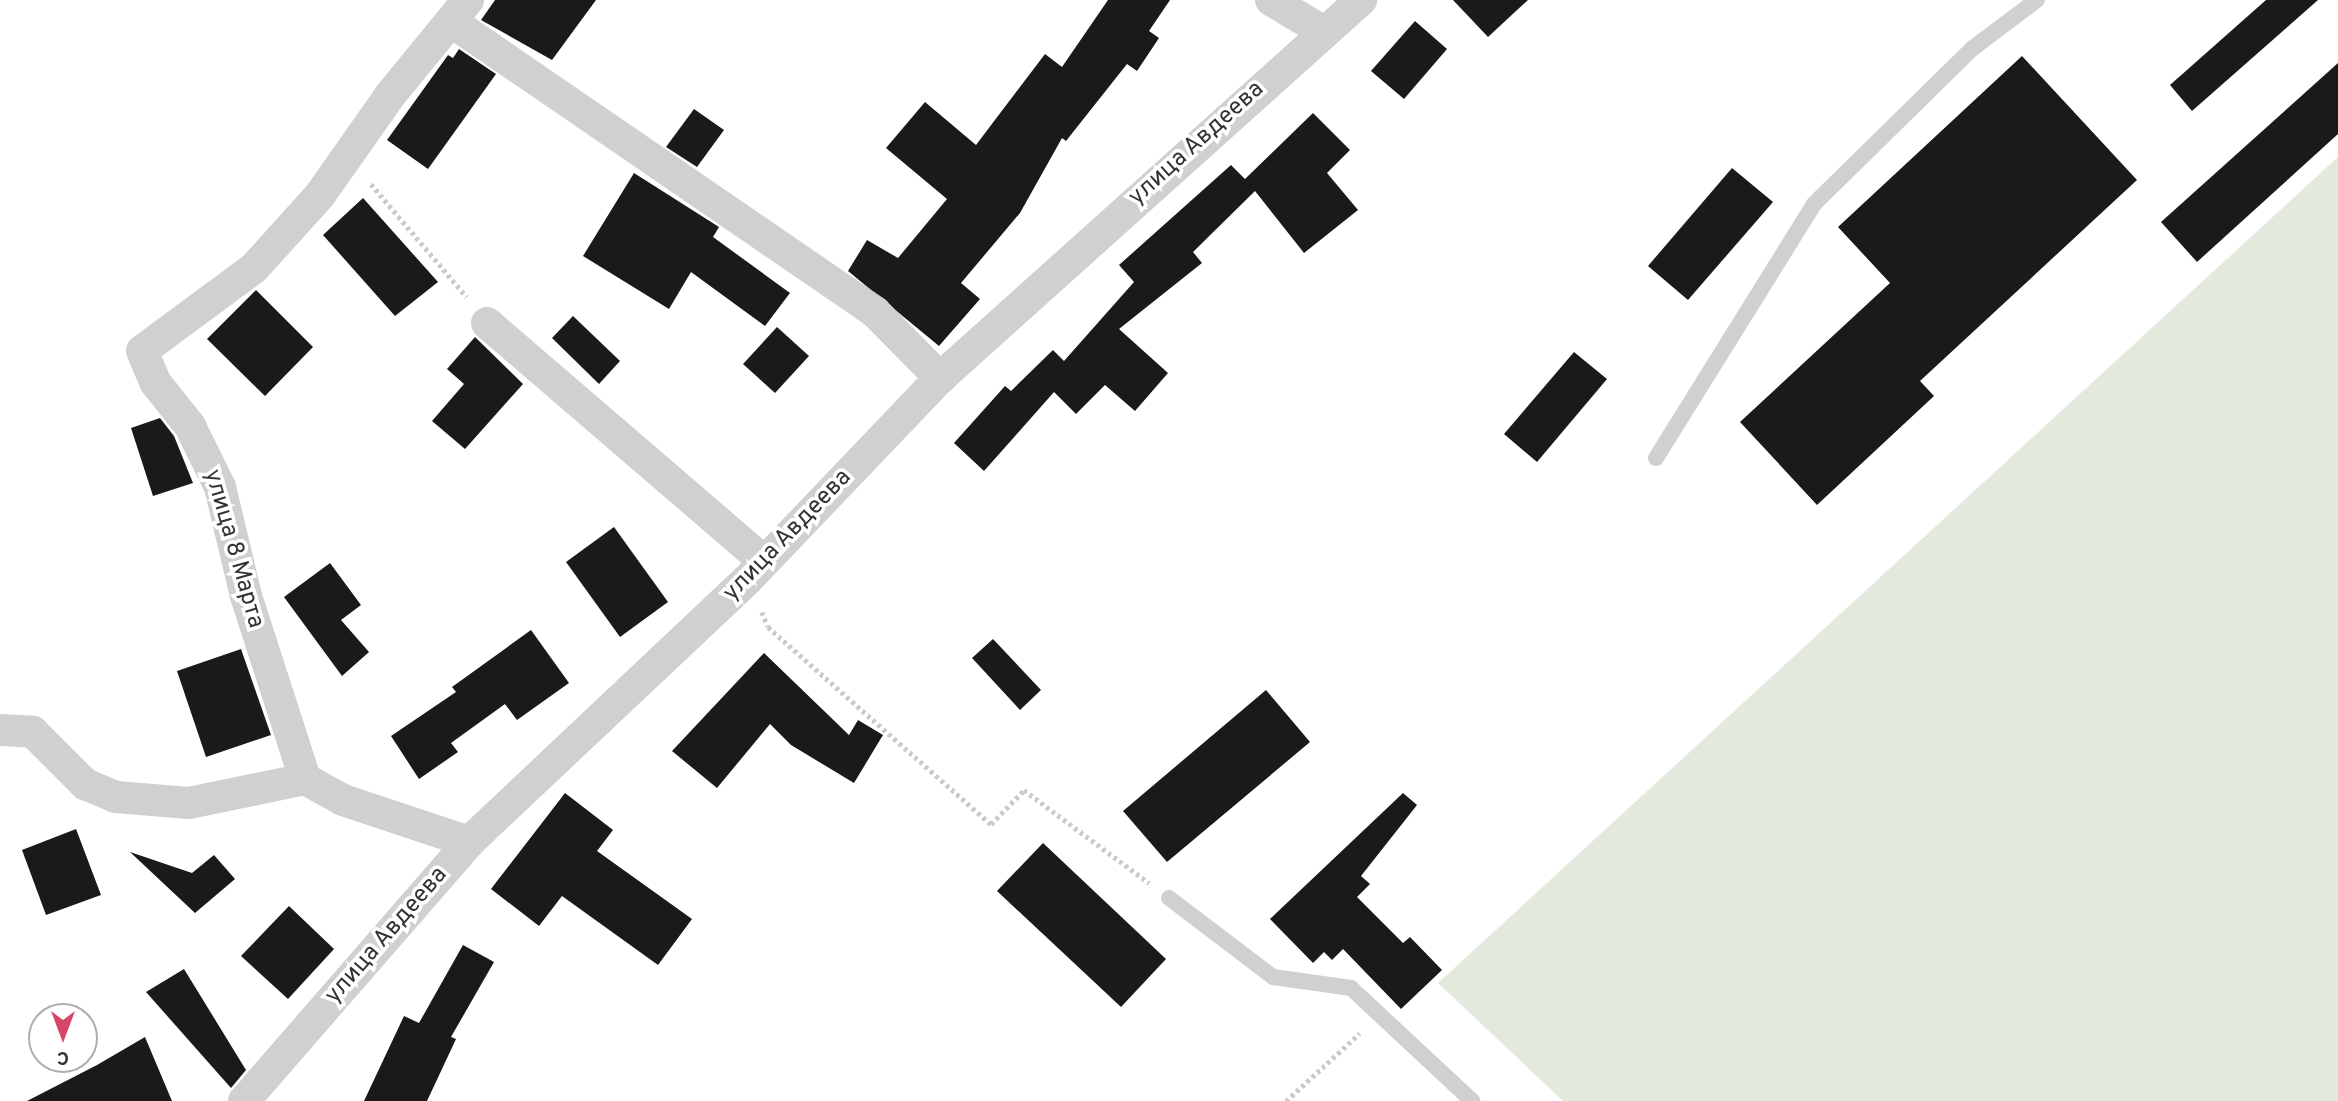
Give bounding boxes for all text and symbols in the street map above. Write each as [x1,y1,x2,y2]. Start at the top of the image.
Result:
street label: улица Авдеева [1123,75,1271,213]
street label: улица Авдеева [718,464,858,608]
street label: улица 8 Марта [197,466,269,632]
street label: улица Авдеева [319,861,455,1011]
north arrow [28,1003,98,1073]
text: С [57,1045,69,1069]

